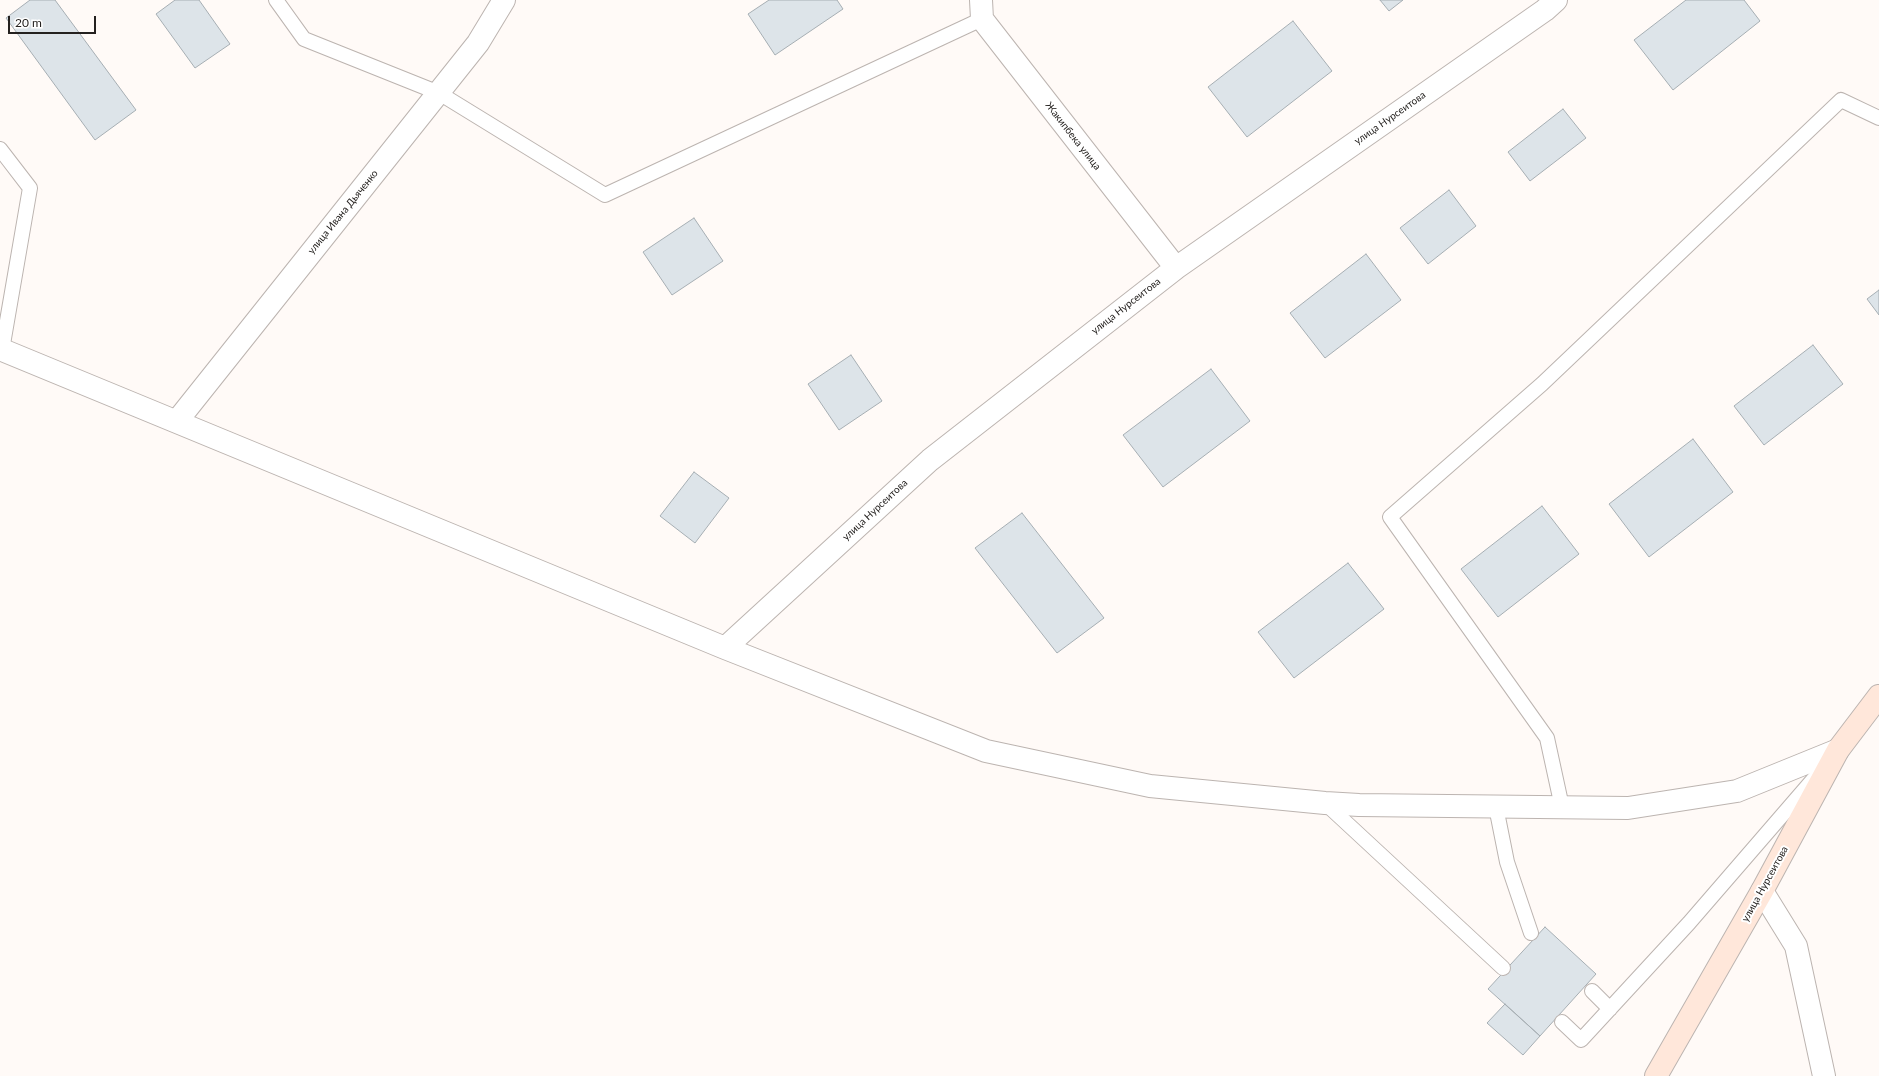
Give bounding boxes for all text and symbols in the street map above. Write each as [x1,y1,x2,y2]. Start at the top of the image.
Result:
scale bar [10,8,98,34]
text: 20 m [15,15,42,30]
street label: улица Нурсеитова [1352,89,1428,147]
street label: Жакипбека улица [1043,100,1103,172]
street label: улица Ивана Дьяченко [305,168,381,256]
street label: улица Нурсеитова [1089,275,1163,337]
street label: улица Нурсеитова [840,477,910,543]
street label: улица Нурсеитова [1739,844,1791,924]

